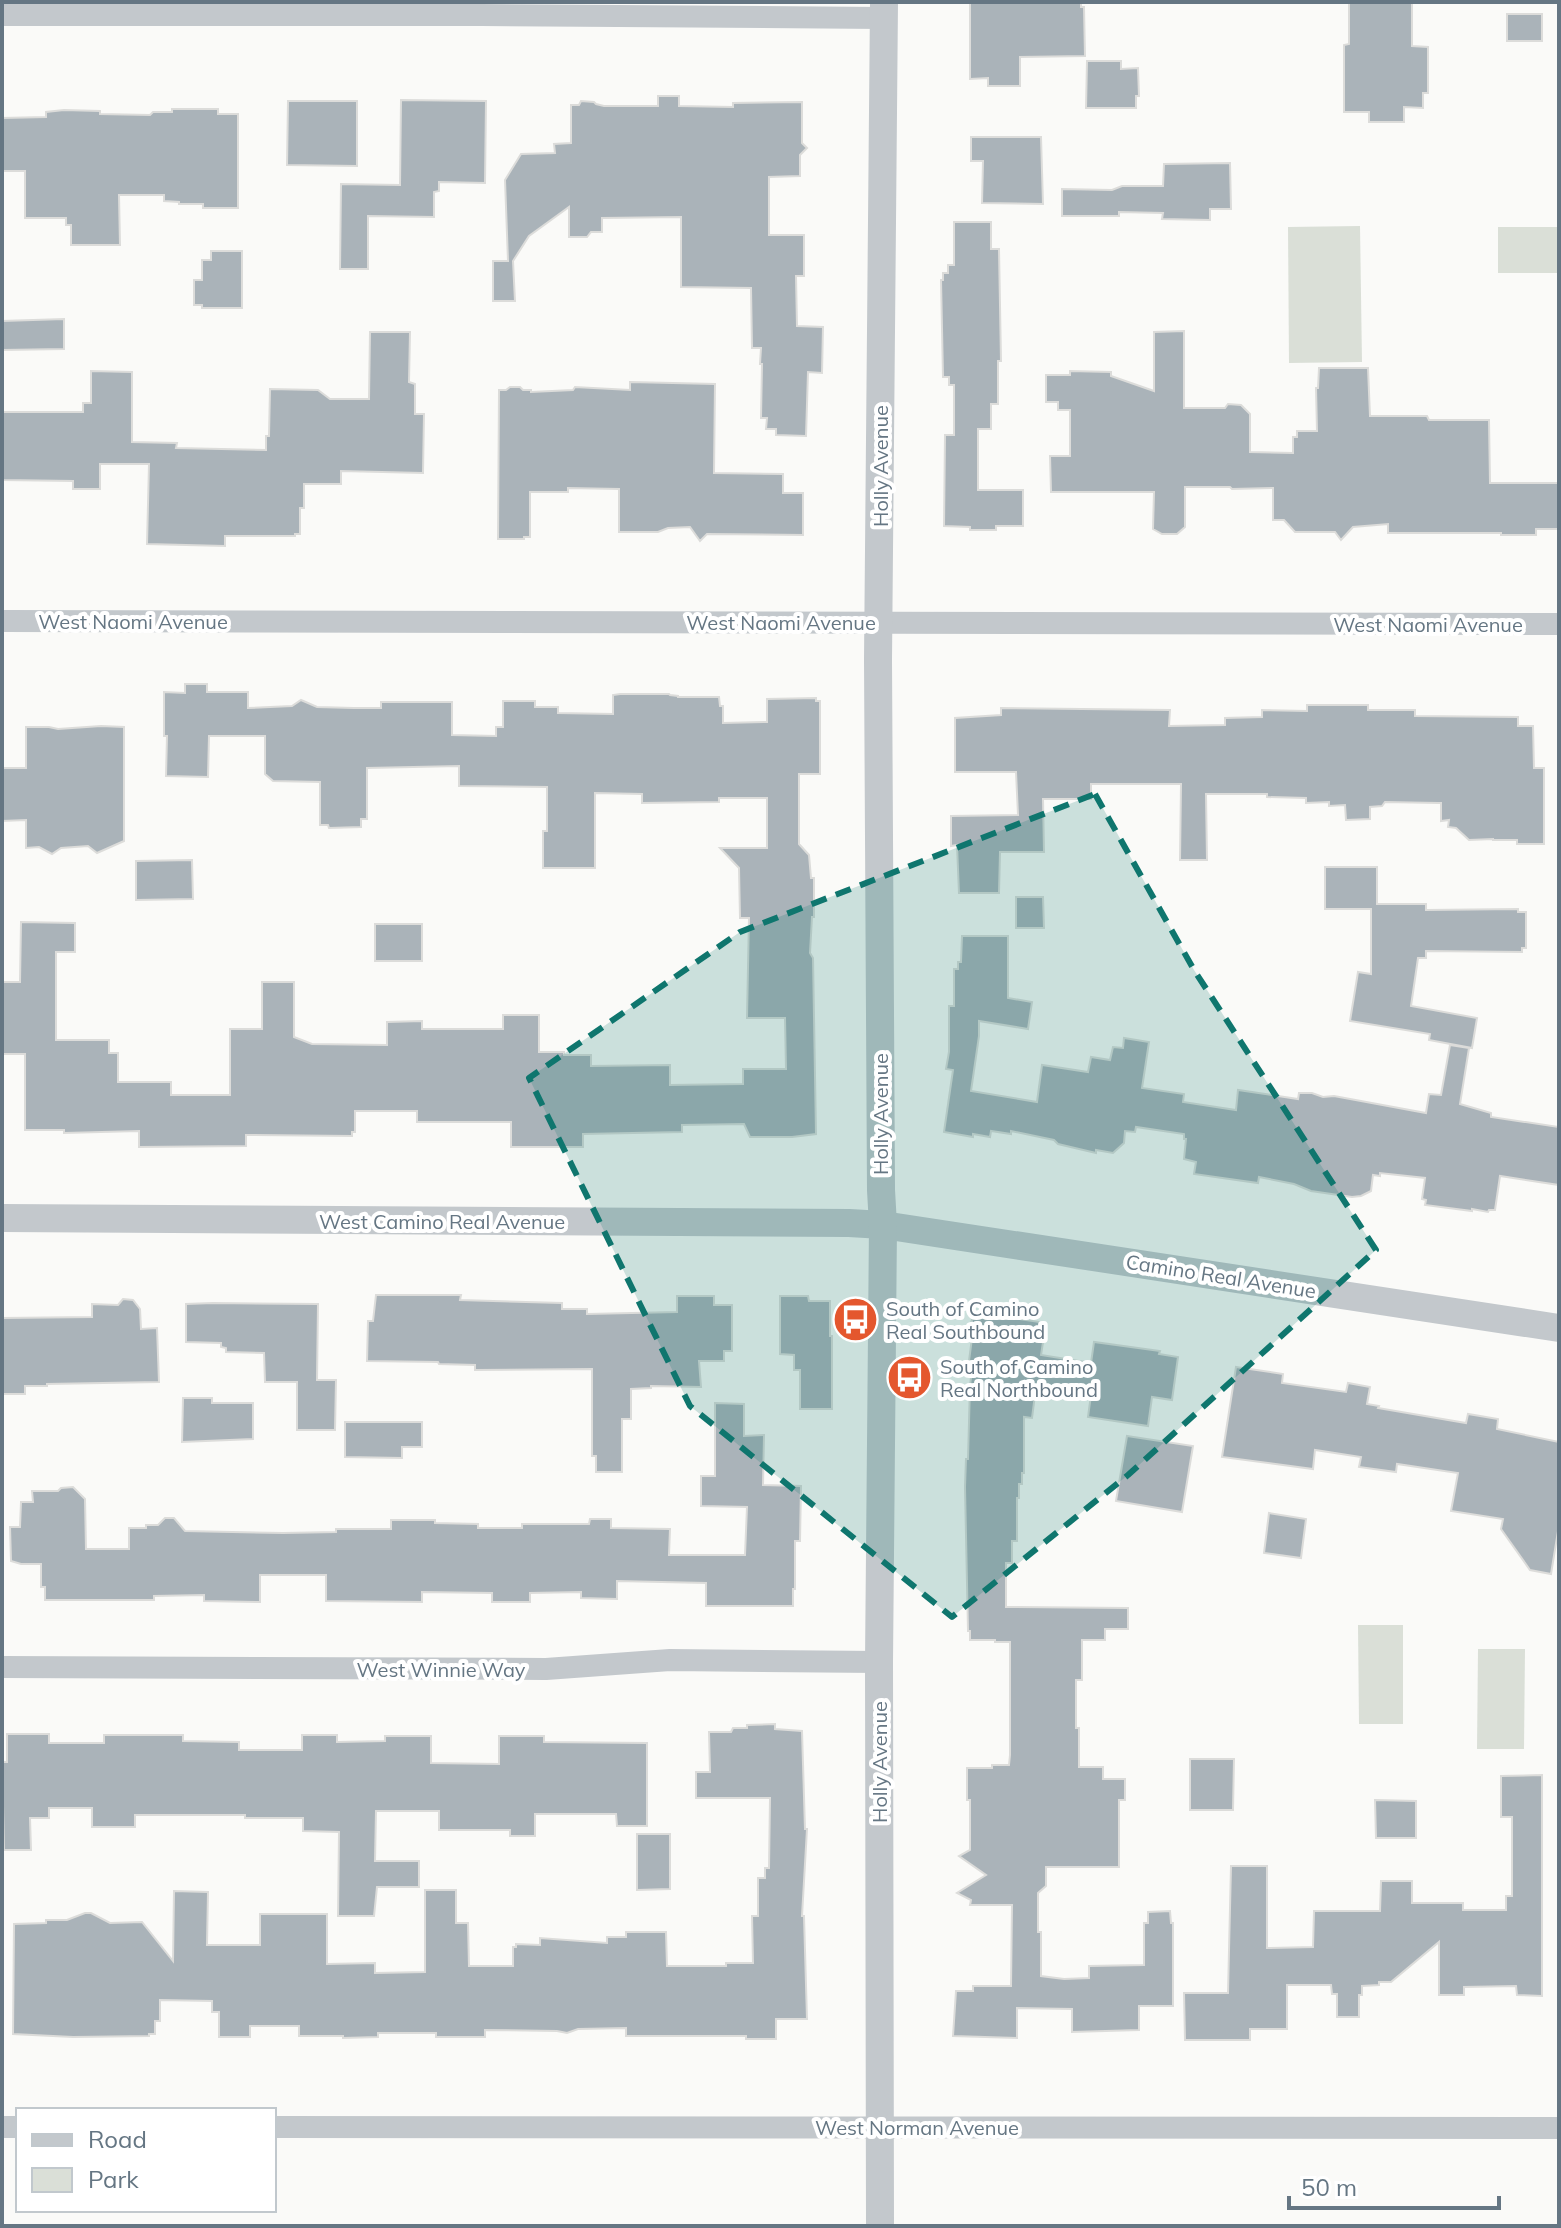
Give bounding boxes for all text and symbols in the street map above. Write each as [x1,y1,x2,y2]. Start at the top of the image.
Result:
street label: Holly Avenue [868,405,893,527]
street label: West Naomi Avenue [38,609,228,634]
street label: West Naomi Avenue [686,610,876,635]
street label: West Naomi Avenue [1333,612,1523,637]
street label: Holly Avenue [868,1053,893,1175]
street label: West Camino Real Avenue [319,1209,565,1234]
street label: Camino Real Avenue [1124,1249,1318,1303]
bus stop icon: South of Camino Real Southbound [831,1295,879,1343]
place label: South of Camino Real Southbound [886,1296,1045,1344]
bus stop icon: South of Camino Real Northbound [885,1354,933,1402]
place label: South of Camino Real Northbound [940,1354,1098,1402]
street label: West Winnie Way [357,1657,526,1682]
street label: Holly Avenue [867,1701,892,1823]
legend [16,2108,276,2212]
street label: West Norman Avenue [815,2115,1019,2140]
text: Road [88,2124,147,2154]
scale bar [1289,2160,1499,2210]
text: Park [88,2164,139,2194]
text: 50 m [1301,2172,1357,2202]

